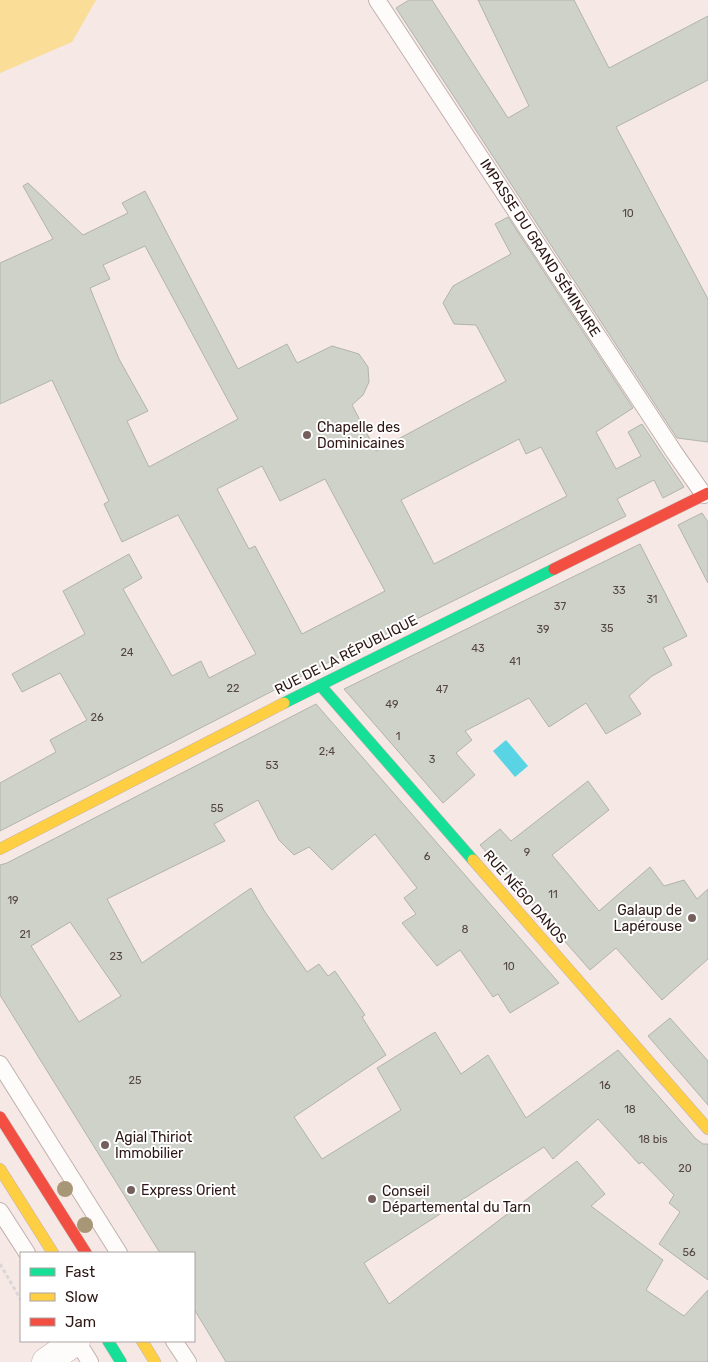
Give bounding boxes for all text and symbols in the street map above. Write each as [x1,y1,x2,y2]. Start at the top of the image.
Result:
street label: IMPASSE DU GRAND SÉMINAIRE [476,155,605,340]
house number: 10 [622,207,634,220]
place label: Chapelle des Dominicaines [317,419,405,452]
marker: Chapelle des Dominicaines [301,429,313,441]
house number: 33 [612,584,626,597]
house number: 31 [646,593,658,606]
house number: 37 [554,600,566,613]
street label: RUE DE LA RÉPUBLIQUE [271,611,420,698]
house number: 35 [600,622,614,635]
house number: 39 [536,623,550,636]
house number: 43 [471,642,485,655]
house number: 24 [120,646,134,659]
house number: 41 [509,655,521,668]
house number: 22 [227,682,239,695]
house number: 47 [436,683,448,696]
house number: 49 [385,698,399,711]
house number: 26 [90,711,104,724]
house number: 1 [396,730,400,743]
house number: 2;4 [319,745,335,758]
house number: 3 [429,753,436,766]
house number: 53 [265,759,279,772]
house number: 55 [210,802,224,815]
street label: RUE NÉGO DANOS [480,846,571,947]
house number: 9 [524,846,530,859]
house number: 6 [424,850,431,863]
house number: 11 [548,888,558,901]
house number: 19 [7,894,19,907]
place label: Galaup de Lapérouse [614,902,682,935]
marker: Galaup de Lapérouse [686,912,698,924]
house number: 8 [462,923,469,936]
house number: 21 [19,928,31,941]
house number: 23 [109,950,123,963]
house number: 10 [503,960,515,973]
house number: 25 [129,1074,142,1087]
house number: 16 [599,1079,611,1092]
house number: 18 [624,1103,636,1116]
place label: Agial Thiriot Immobilier [115,1129,193,1162]
house number: 18 bis [638,1133,668,1146]
marker: Agial Thiriot Immobilier [99,1139,111,1151]
house number: 20 [678,1162,692,1175]
place label: Express Orient [141,1182,237,1199]
place label: Conseil Départemental du Tarn [382,1183,531,1216]
marker: Express Orient [125,1184,137,1196]
marker: Conseil Départemental du Tarn [366,1193,378,1205]
house number: 56 [682,1246,696,1259]
legend [20,1252,195,1342]
text: Fast [65,1263,95,1281]
text: Slow [65,1288,98,1306]
text: Jam [65,1313,96,1331]

